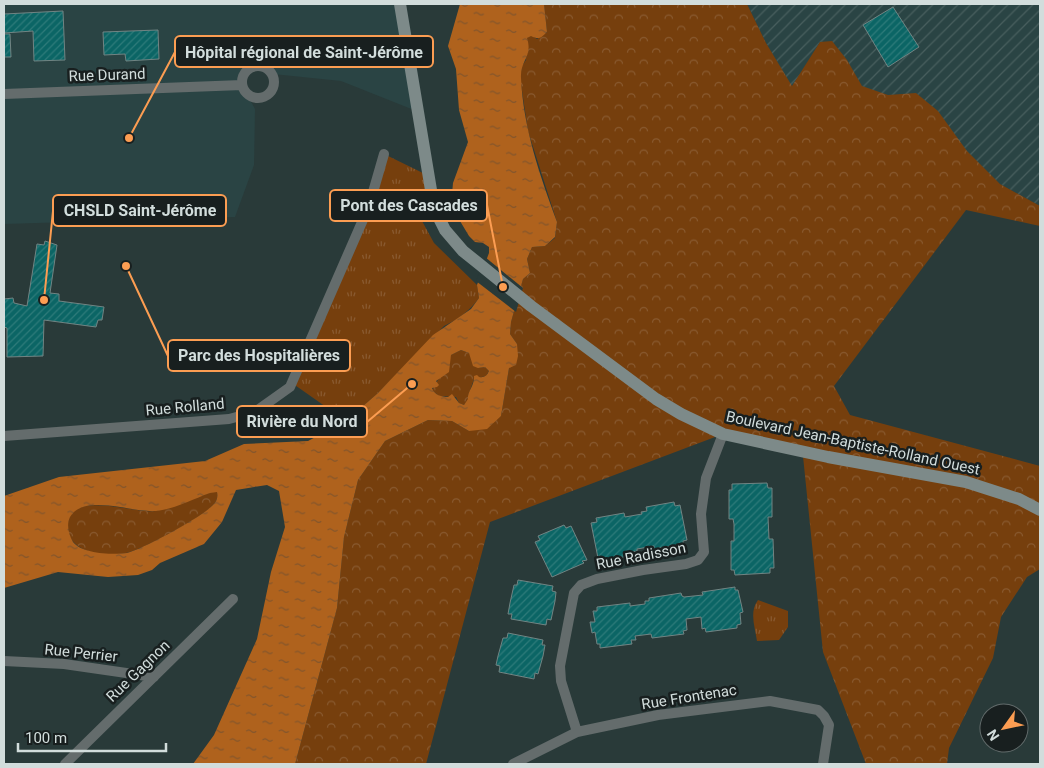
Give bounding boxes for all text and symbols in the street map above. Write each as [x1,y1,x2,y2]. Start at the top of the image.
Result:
callout: Hôpital régional de Saint-Jérôme [175,36,433,67]
text: Hôpital régional de Saint-Jérôme [185,43,423,62]
street label: Rue Durand [68,65,146,85]
callout: Pont des Cascades [330,190,487,221]
callout: CHSLD Saint-Jérôme [53,195,226,226]
text: Pont des Cascades [340,196,478,215]
text: CHSLD Saint-Jérôme [64,201,217,220]
callout: Parc des Hospitalières [168,340,350,371]
text: Parc des Hospitalières [178,346,340,365]
street label: Rue Rolland [145,395,225,419]
callout: Rivière du Nord [237,406,367,437]
street label: Boulevard Jean-Baptiste-Rolland Ouest [724,407,982,479]
text: Rivière du Nord [247,412,357,431]
street label: Rue Radisson [595,538,687,574]
street label: Rue Gagnon [103,636,173,706]
street label: Rue Perrier [44,640,118,666]
street label: Rue Frontenac [640,681,738,713]
north arrow [979,703,1029,753]
scale bar [18,720,165,752]
text: N [984,727,1003,744]
text: 100 m [25,729,67,747]

